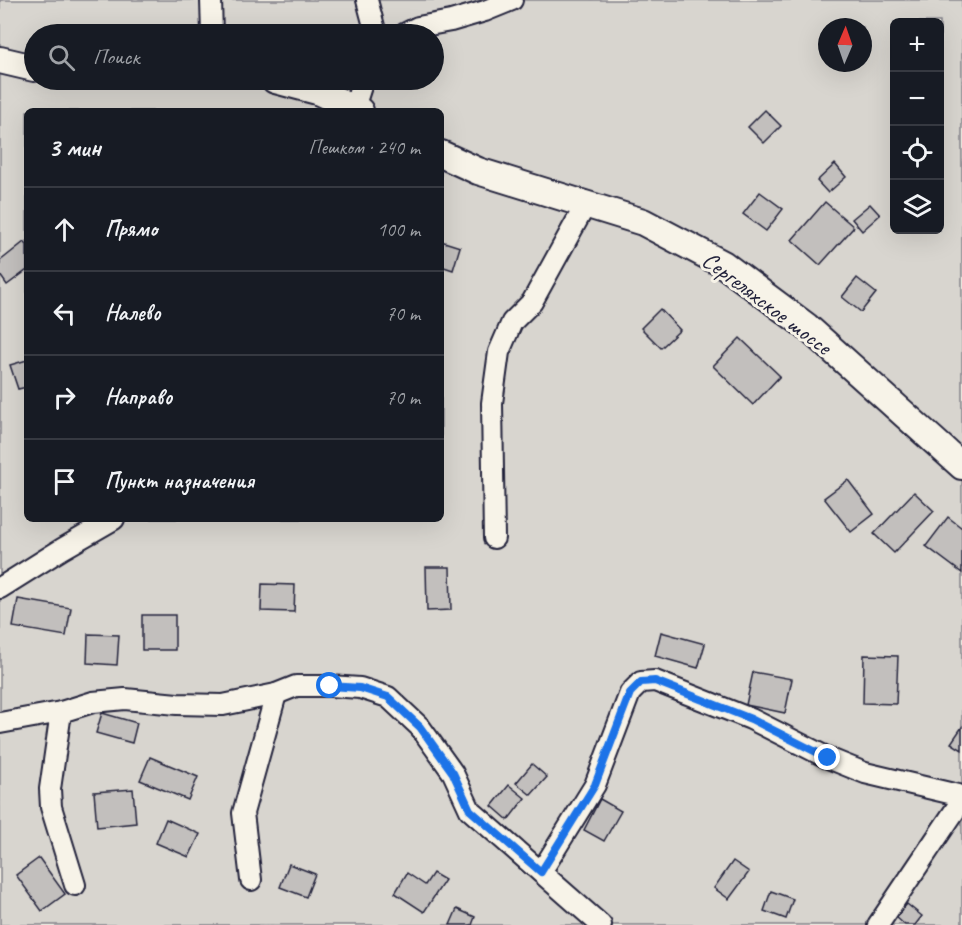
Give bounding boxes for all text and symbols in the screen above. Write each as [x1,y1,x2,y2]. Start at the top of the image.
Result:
north arrow [818,18,872,72]
map controls [890,18,944,234]
button: + [890,18,944,72]
search box [24,24,444,90]
icon: search [45,41,78,74]
text: Поиск [93,43,139,71]
button: − [890,72,944,126]
button: locate [890,126,944,180]
text: 3 мин [48,131,101,164]
text: Пешком · 240 m [308,135,420,160]
button: layers [890,180,944,234]
icon: ahead [48,213,81,246]
text: Прямо [105,215,157,243]
text: 100 m [377,217,420,242]
street label: Сергеляхское шоссе [696,245,839,363]
icon: left [48,297,81,330]
text: Налево [105,299,161,327]
text: 70 m [386,301,420,326]
icon: right [48,381,81,414]
text: Направо [105,383,172,411]
text: 70 m [386,385,420,410]
icon: arrive [48,465,81,498]
text: Пункт назначения [105,467,254,495]
route start [316,672,342,698]
route end [814,744,840,770]

